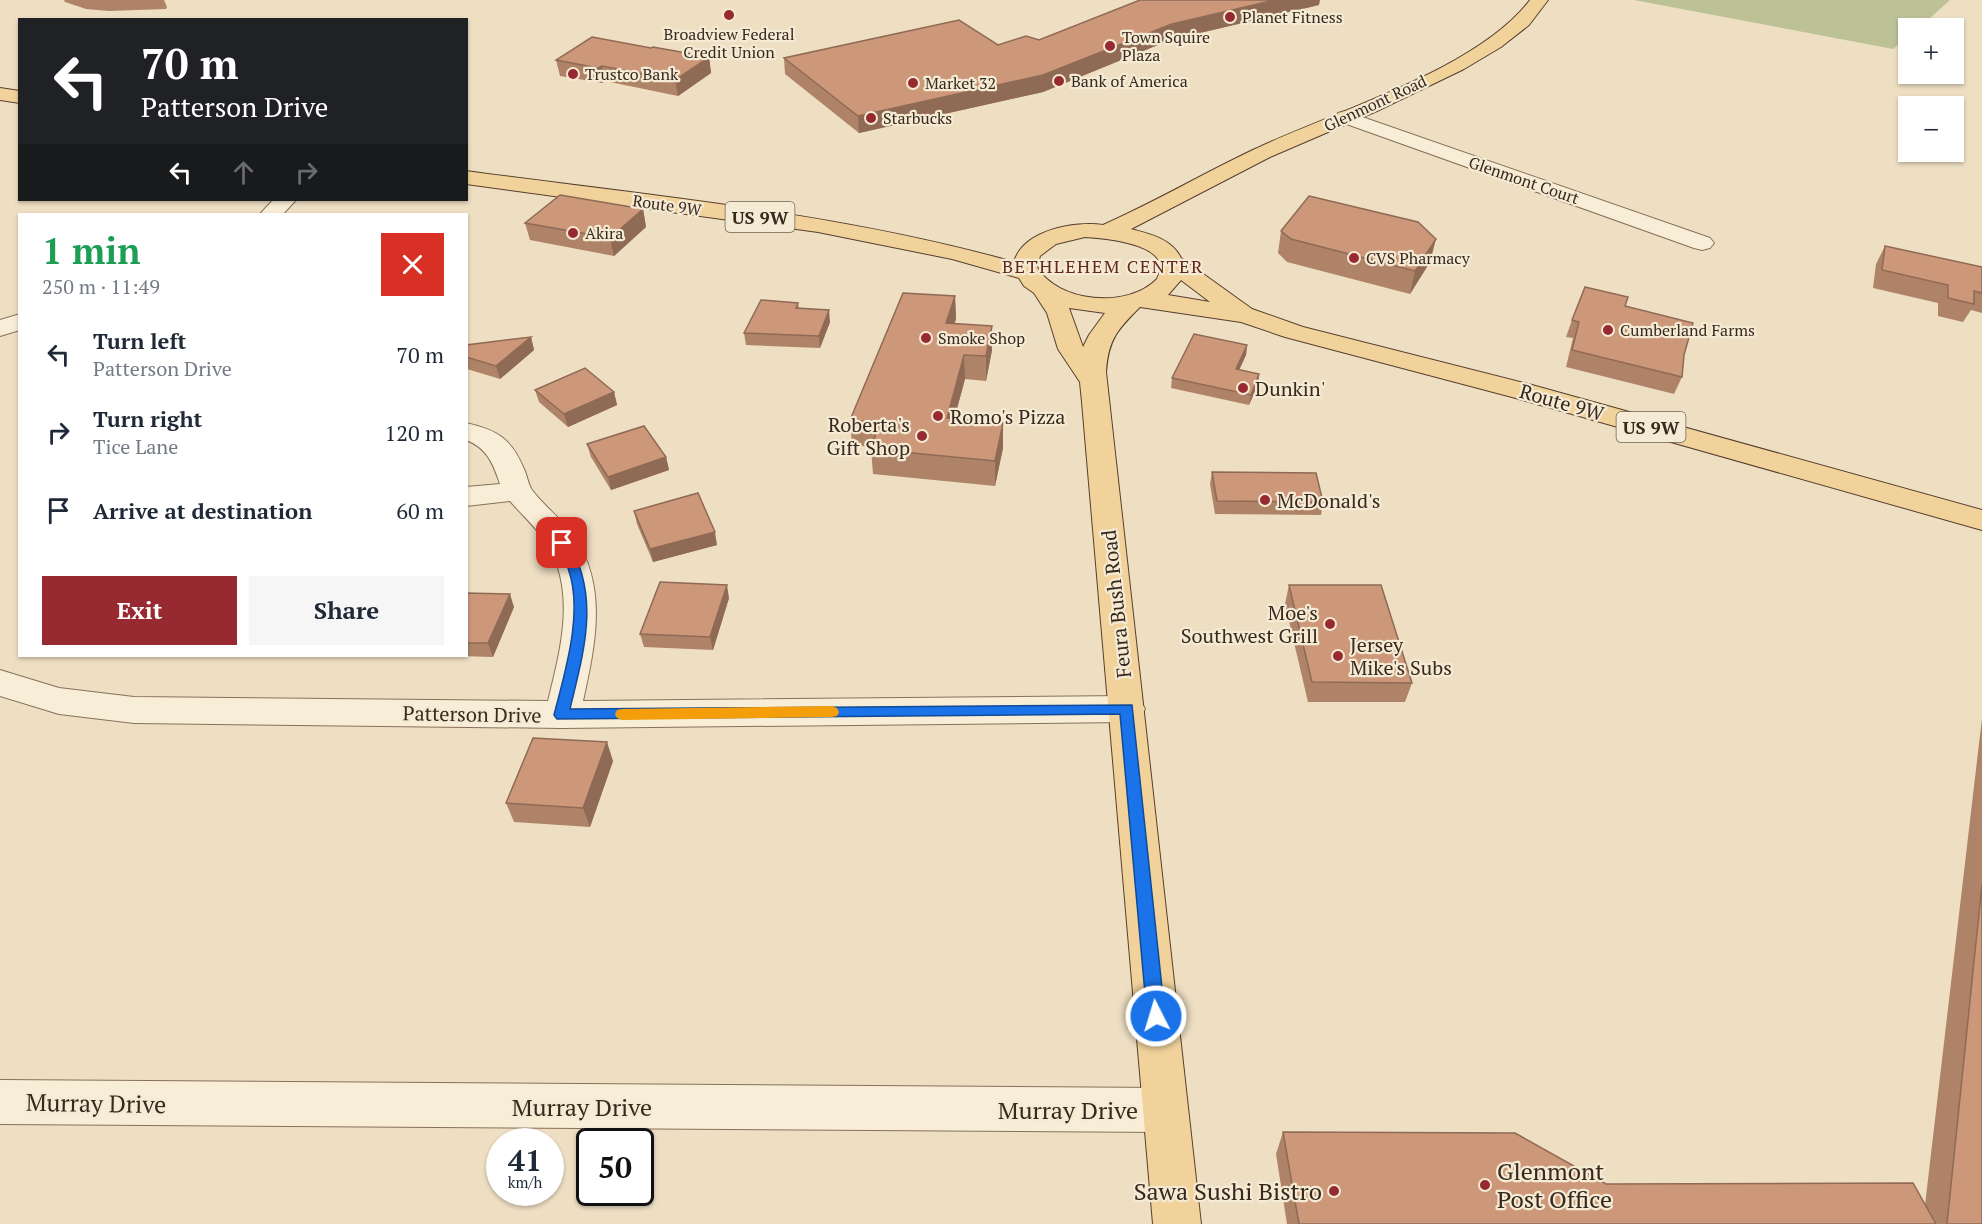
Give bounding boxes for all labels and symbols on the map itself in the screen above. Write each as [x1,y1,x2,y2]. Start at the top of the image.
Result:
place label: Planet Fitness [1242,6,1343,28]
marker: Broadview Federal Credit Union [722,8,736,22]
marker: Planet Fitness [1223,10,1237,24]
place label: Broadview Federal Credit Union [663,23,795,63]
place label: Town Squire Plaza [1122,26,1210,66]
marker: Town Squire Plaza [1103,39,1117,53]
place label: Trustco Bank [585,63,679,85]
marker: Trustco Bank [566,67,580,81]
place label: Bank of America [1071,70,1188,92]
street label: Glenmont Road [1320,70,1430,136]
place label: Market 32 [925,72,996,94]
marker: Bank of America [1052,74,1066,88]
marker: Market 32 [906,76,920,90]
place label: Starbucks [883,107,952,129]
marker: Starbucks [864,111,878,125]
street label: Glenmont Court [1466,151,1582,209]
street label: Route 9W [631,189,703,221]
road number: US 9W [726,202,795,232]
place label: Akira [585,222,623,244]
marker: Akira [566,226,580,240]
place label: CVS Pharmacy [1366,247,1471,269]
marker: CVS Pharmacy [1347,251,1361,265]
district label: BETHLEHEM CENTER [1002,254,1204,278]
place label: Cumberland Farms [1620,319,1755,341]
marker: Cumberland Farms [1601,323,1615,337]
place label: Smoke Shop [938,327,1025,349]
marker: Smoke Shop [919,331,933,345]
place label: Dunkin' [1255,375,1325,402]
street label: Route 9W [1517,377,1608,427]
marker: Dunkin' [1236,381,1250,395]
place label: Romo's Pizza [950,403,1065,430]
marker: Romo's Pizza [931,409,945,423]
place label: Roberta's Gift Shop [826,411,910,461]
road number: US 9W [1616,412,1686,442]
marker: Roberta's Gift Shop [915,429,929,443]
place label: McDonald's [1277,487,1381,514]
marker: McDonald's [1258,493,1272,507]
pin [536,517,587,568]
street label: Feura Bush Road [1095,529,1137,679]
place label: Moe's Southwest Grill [1181,599,1318,649]
marker: Moe's Southwest Grill [1323,617,1337,631]
place label: Jersey Mike's Subs [1350,631,1452,681]
marker: Jersey Mike's Subs [1331,649,1345,663]
street label: Patterson Drive [402,699,542,729]
position arrow [1124,984,1188,1048]
street label: Murray Drive [26,1086,166,1120]
street label: Murray Drive [512,1091,652,1123]
street label: Murray Drive [998,1094,1138,1126]
speed limit sign: 50 [576,1128,654,1206]
place label: Glenmont Post Office [1497,1155,1612,1215]
place label: Sawa Sushi Bistro [1134,1175,1322,1207]
marker: Glenmont Post Office [1478,1178,1492,1192]
marker: Sawa Sushi Bistro [1327,1184,1341,1198]

